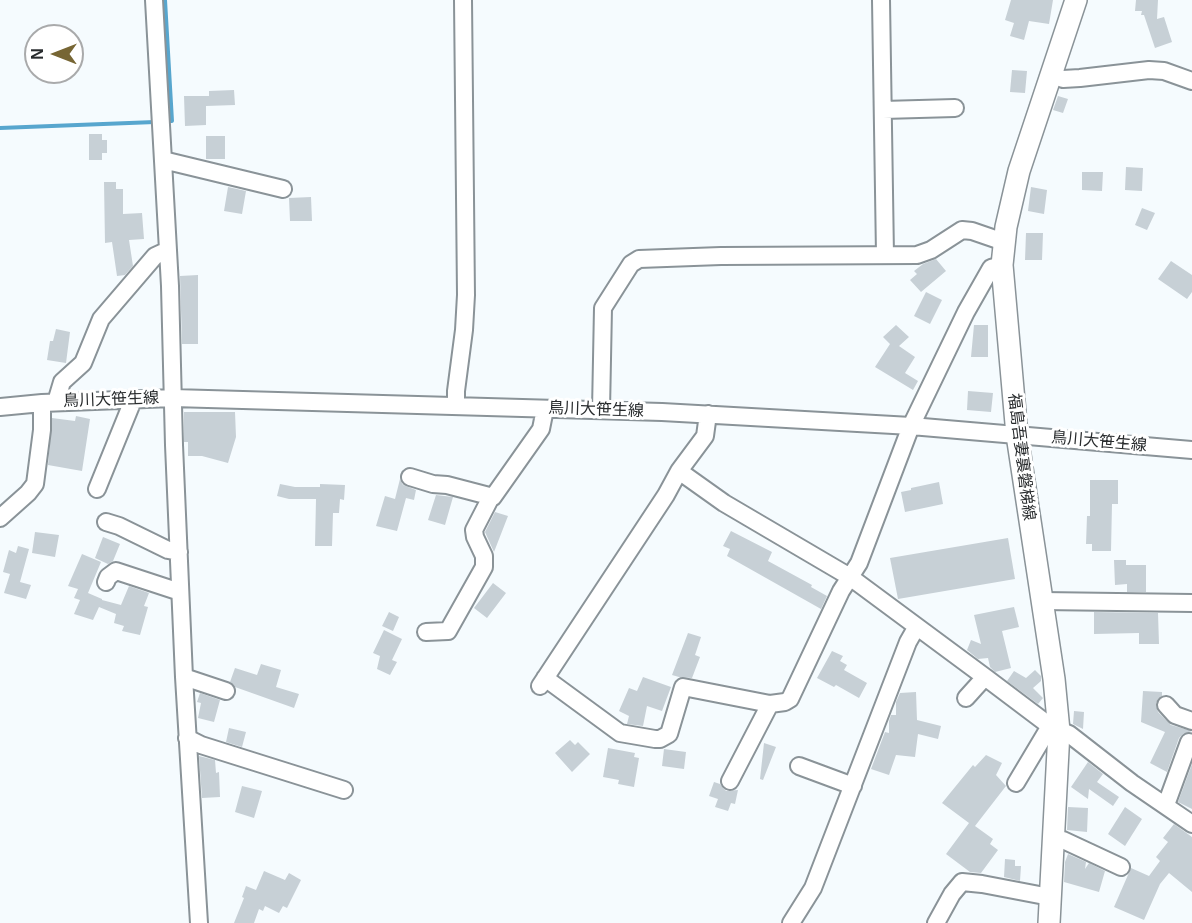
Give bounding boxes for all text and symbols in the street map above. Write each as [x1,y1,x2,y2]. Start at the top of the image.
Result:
north arrow [24,24,84,84]
text: N [29,48,46,60]
street label: 鳥川大笹生線 [63,389,159,411]
street label: 福島吾妻裏磐梯線 [1004,392,1038,522]
street label: 鳥川大笹生線 [548,399,644,421]
street label: 鳥川大笹生線 [1050,428,1148,456]

